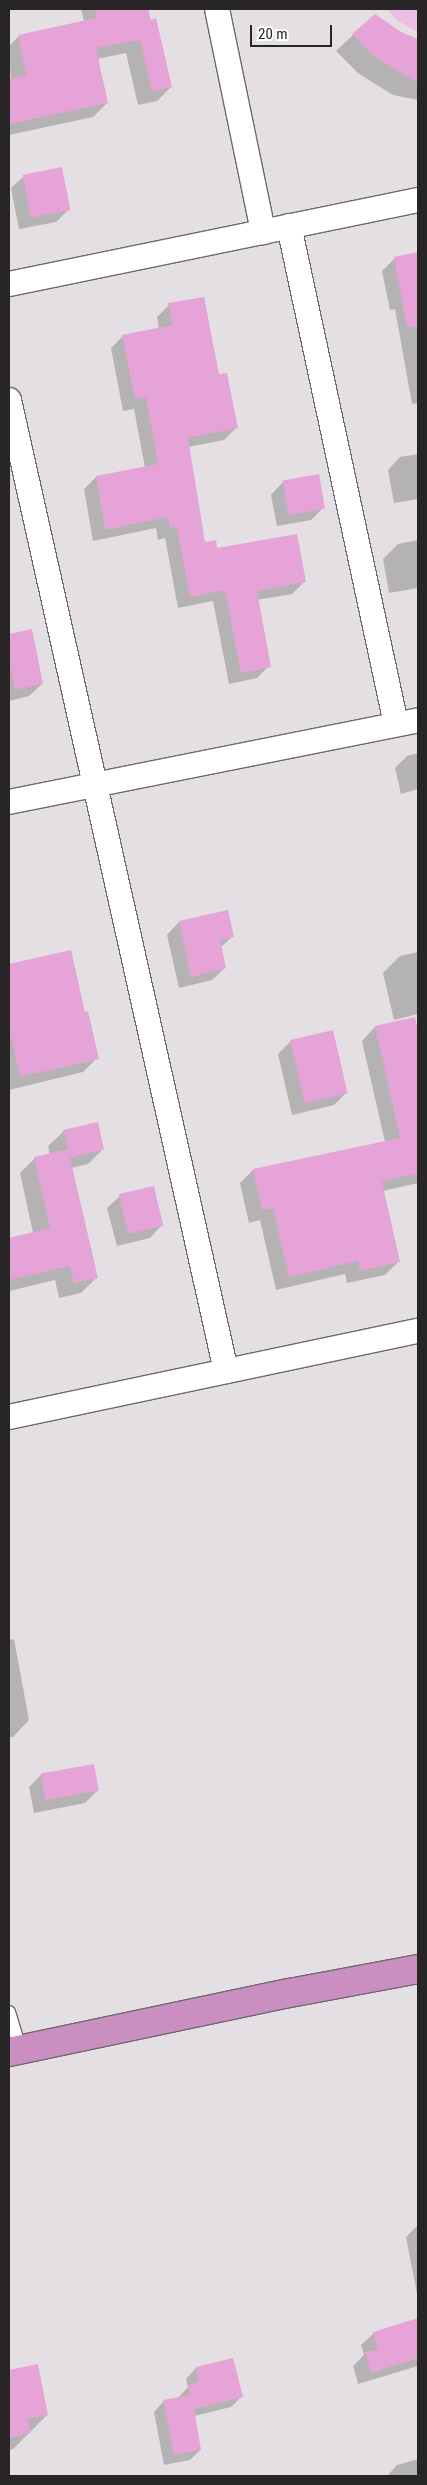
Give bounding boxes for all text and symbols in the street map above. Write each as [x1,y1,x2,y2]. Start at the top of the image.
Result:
scale bar [252,15,334,47]
text: 20 m [258,25,288,43]

